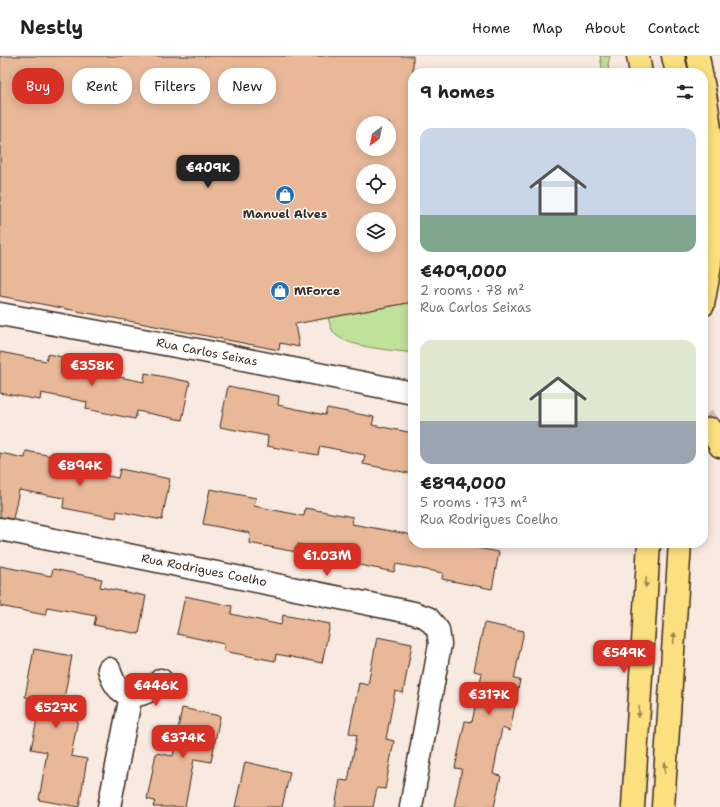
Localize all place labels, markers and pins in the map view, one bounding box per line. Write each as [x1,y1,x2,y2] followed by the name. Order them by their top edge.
[180,155,236,189] pin: €409K
[274,184,296,206] shop icon: Manuel Alves
[243,206,327,222] place label: Manuel Alves
[269,280,291,302] shop icon: MForce
[294,283,340,299] place label: MForce
[64,353,120,387] pin: €358K
[52,453,108,487] pin: €894K
[294,543,360,577] pin: €1.03M
[596,640,652,674] pin: €549K
[128,673,184,707] pin: €446K
[461,682,517,716] pin: €317K
[28,695,84,729] pin: €527K
[155,725,211,759] pin: €374K

